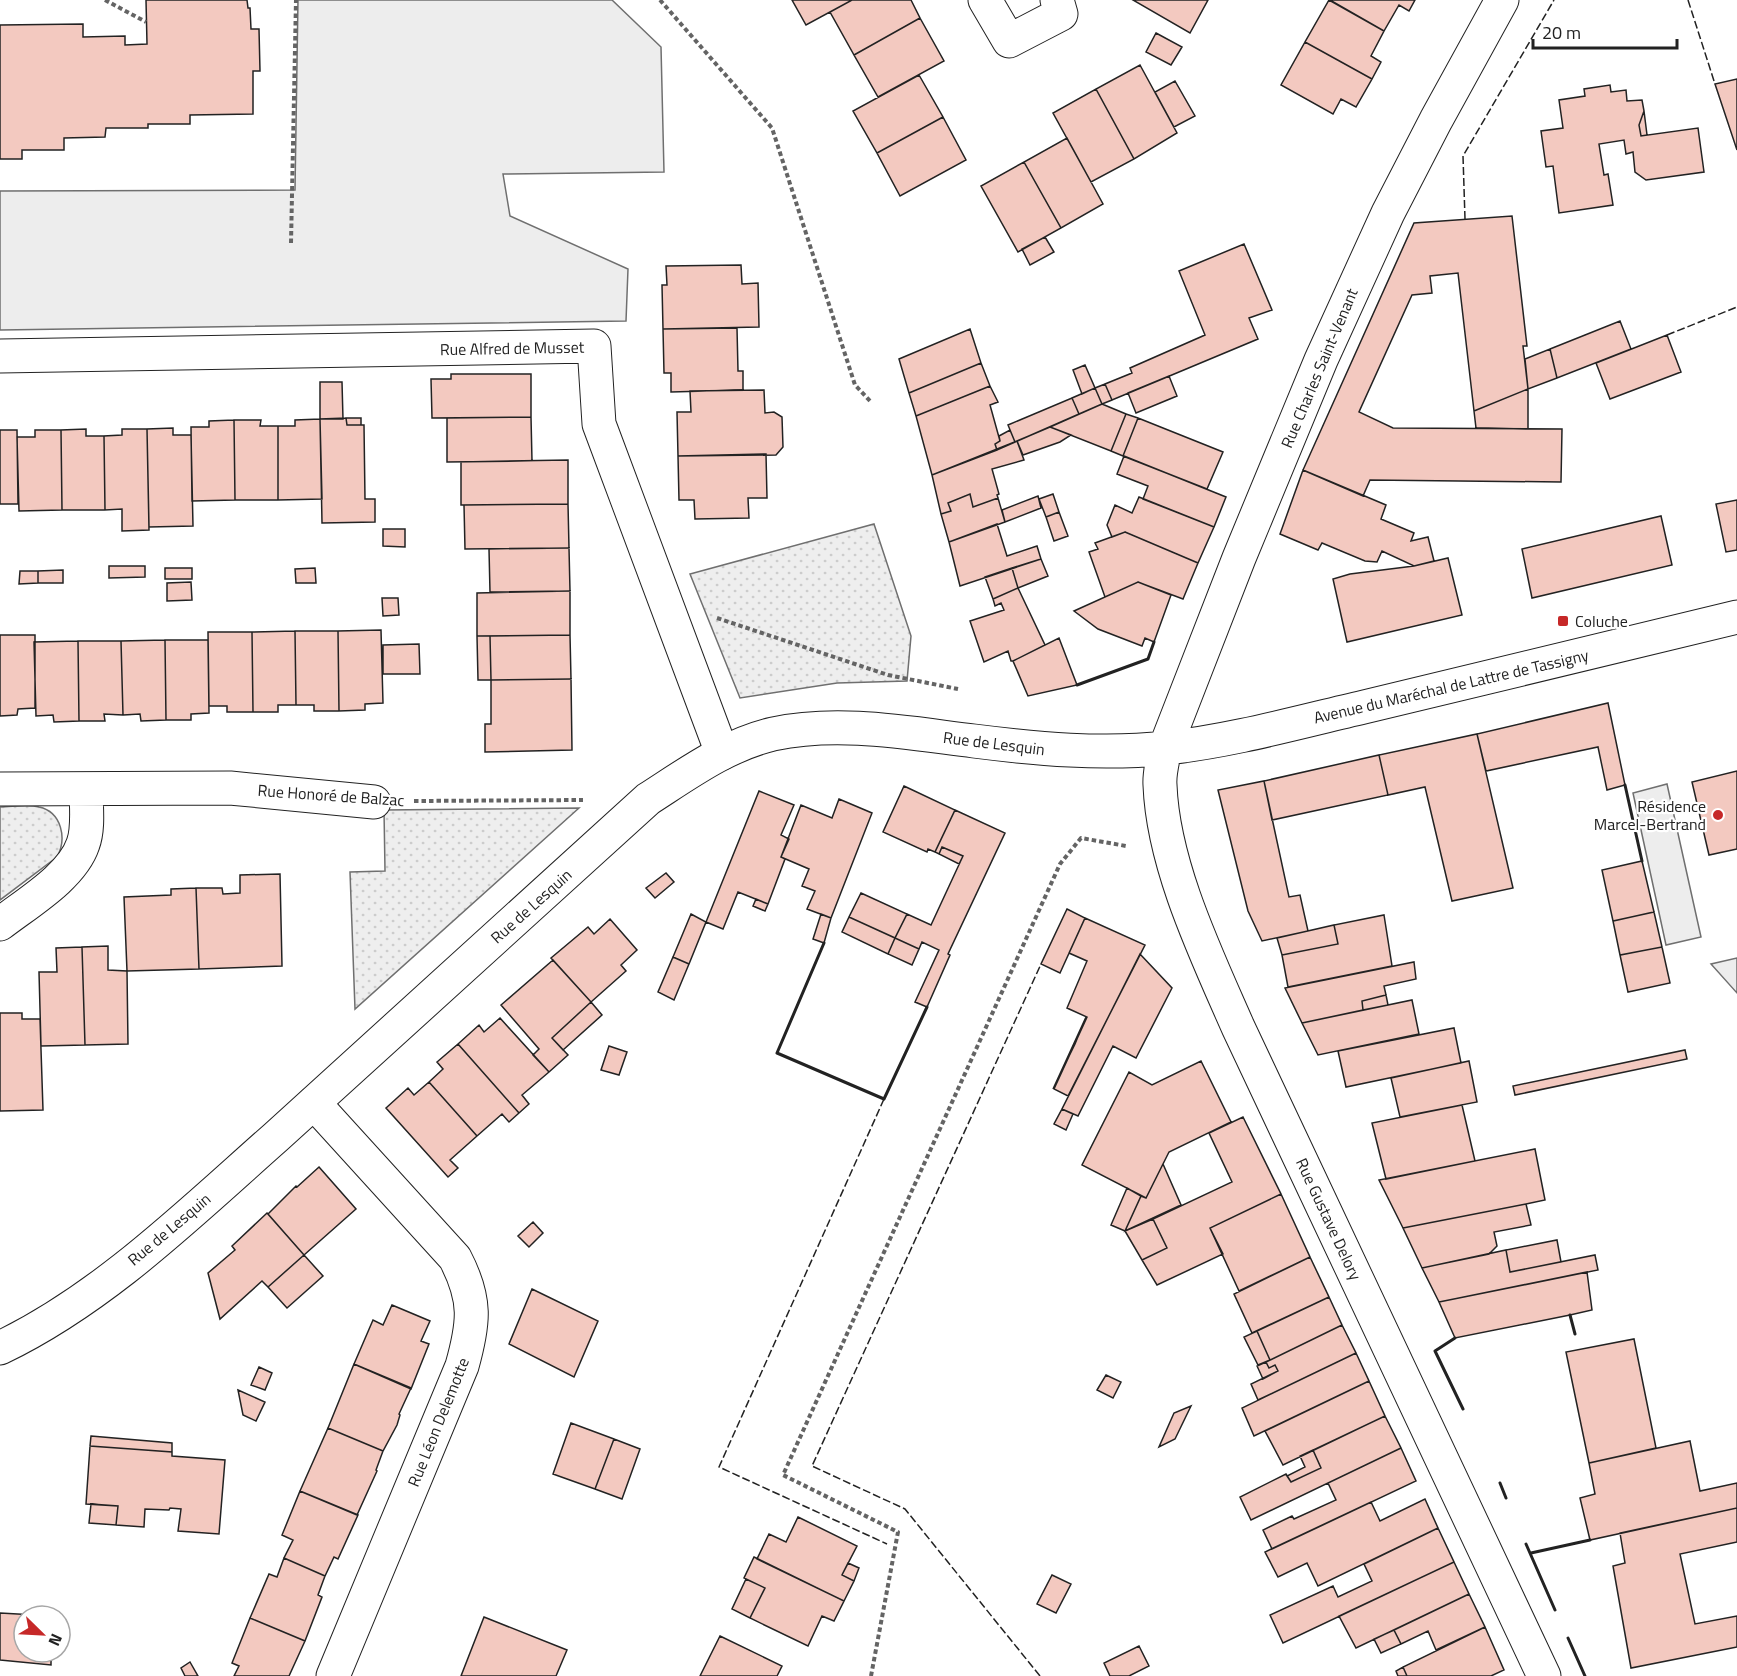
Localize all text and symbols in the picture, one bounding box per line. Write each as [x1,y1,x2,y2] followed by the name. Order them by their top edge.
[1533,12,1677,50] scale bar
[1542,19,1581,46] text: 20 m
[1274,284,1364,452] street label: Rue Charles Saint-Venant
[440,335,585,361] street label: Rue Alfred de Musset
[1575,609,1628,633] place label: Coluche
[1556,614,1570,628] marker: Coluche
[1311,643,1591,729] street label: Avenue du Maréchal de Lattre de Tassigny
[942,725,1046,761] street label: Rue de Lesquin
[257,778,405,812] street label: Rue Honoré de Balzac
[1594,794,1706,836] place label: Résidence Marcel-Bertrand
[1711,808,1725,822] marker: Résidence Marcel-Bertrand
[485,863,577,949] street label: Rue de Lesquin
[1290,1154,1368,1284] street label: Rue Gustave Delory
[122,1187,216,1271] street label: Rue de Lesquin
[401,1354,475,1490] street label: Rue Léon Delemotte
[12,1604,72,1664] north arrow
[42,1630,69,1650] text: N

